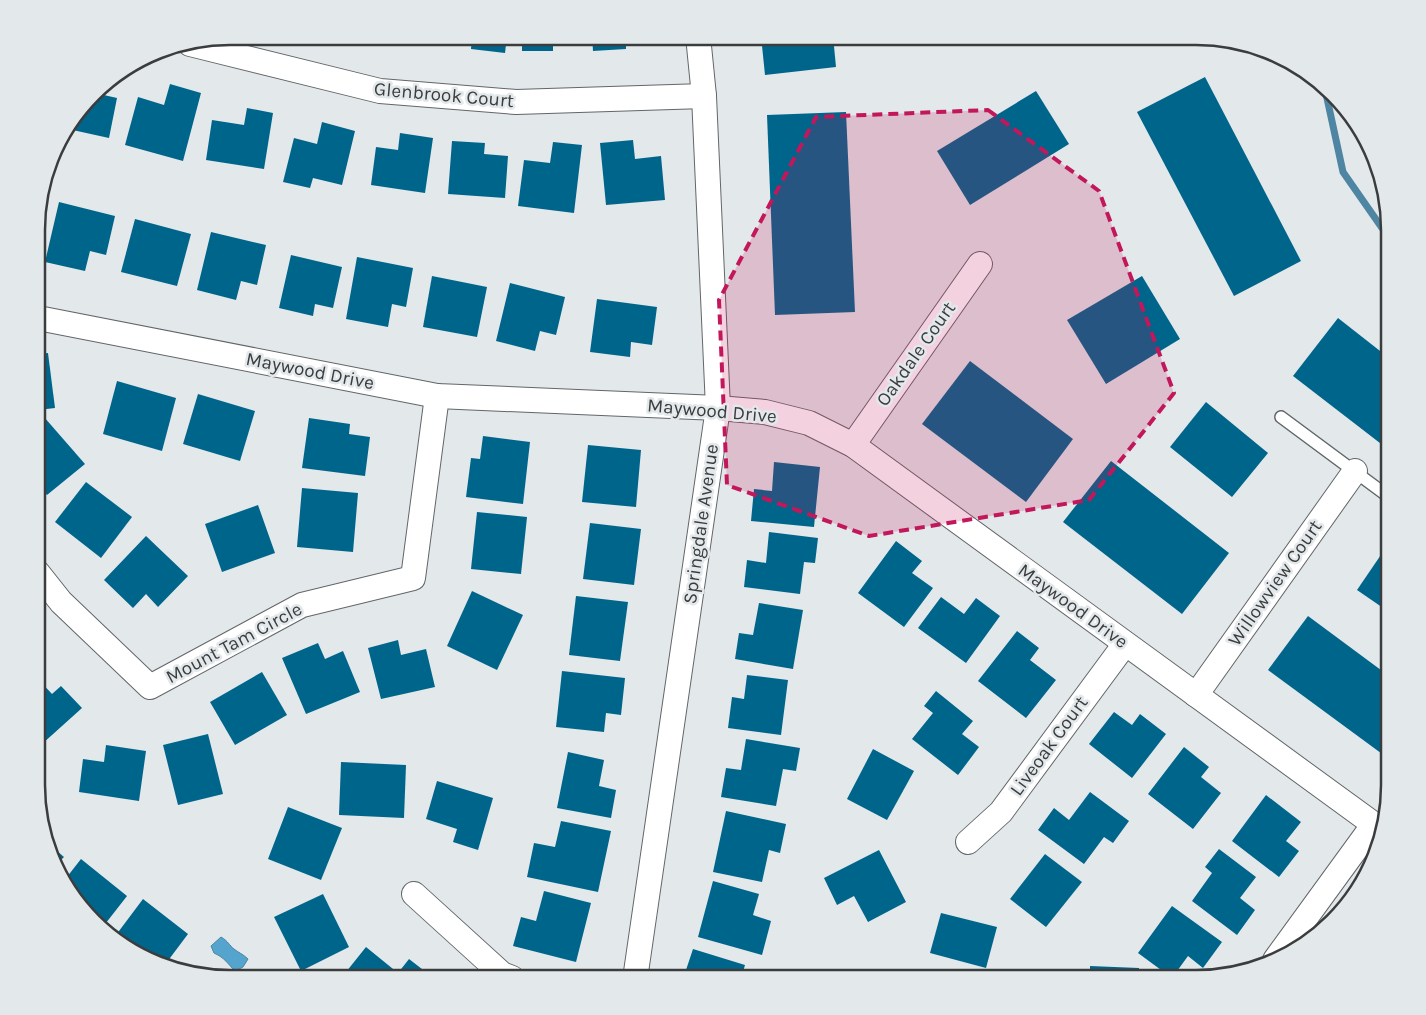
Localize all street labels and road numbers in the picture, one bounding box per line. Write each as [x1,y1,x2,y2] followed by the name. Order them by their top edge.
[373,78,515,112] street label: Glenbrook Court
[872,298,960,410] street label: Oakdale Court
[244,348,376,394] street label: Maywood Drive
[646,394,778,428] street label: Maywood Drive
[679,443,723,605] street label: Springdale Avenue
[1223,516,1327,650] street label: Willowview Court
[1014,559,1132,653] street label: Maywood Drive
[162,598,306,688] street label: Mount Tam Circle
[1006,692,1092,800] street label: Liveoak Court

